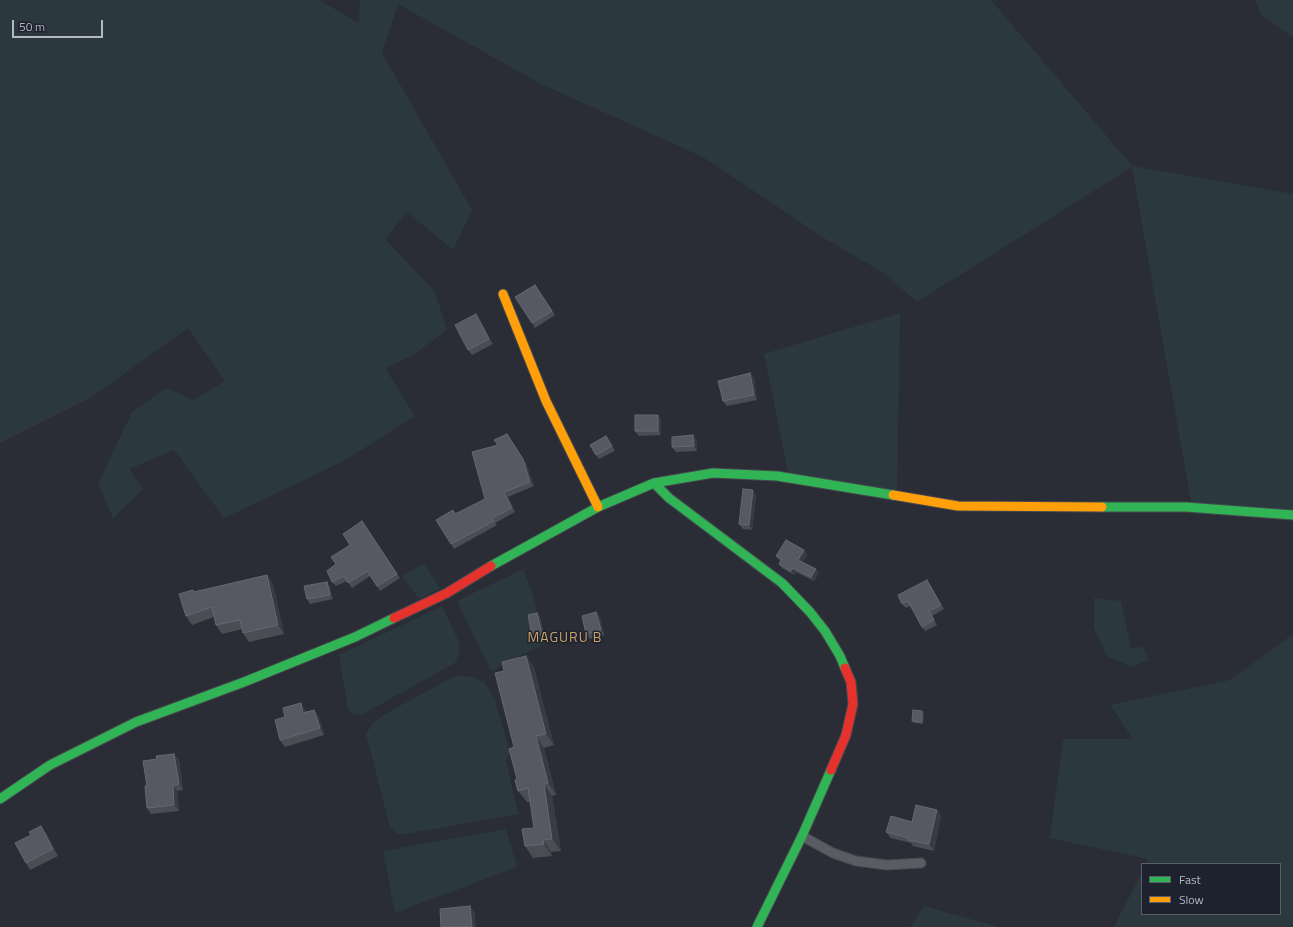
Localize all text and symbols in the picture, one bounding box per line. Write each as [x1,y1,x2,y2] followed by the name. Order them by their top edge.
[14,12,105,38] scale bar
[19,17,45,36] text: 50 m
[528,631,602,647] district label: MAGURU B
[1141,863,1281,915] legend
[1179,870,1201,889] text: Fast
[1179,890,1204,909] text: Slow

